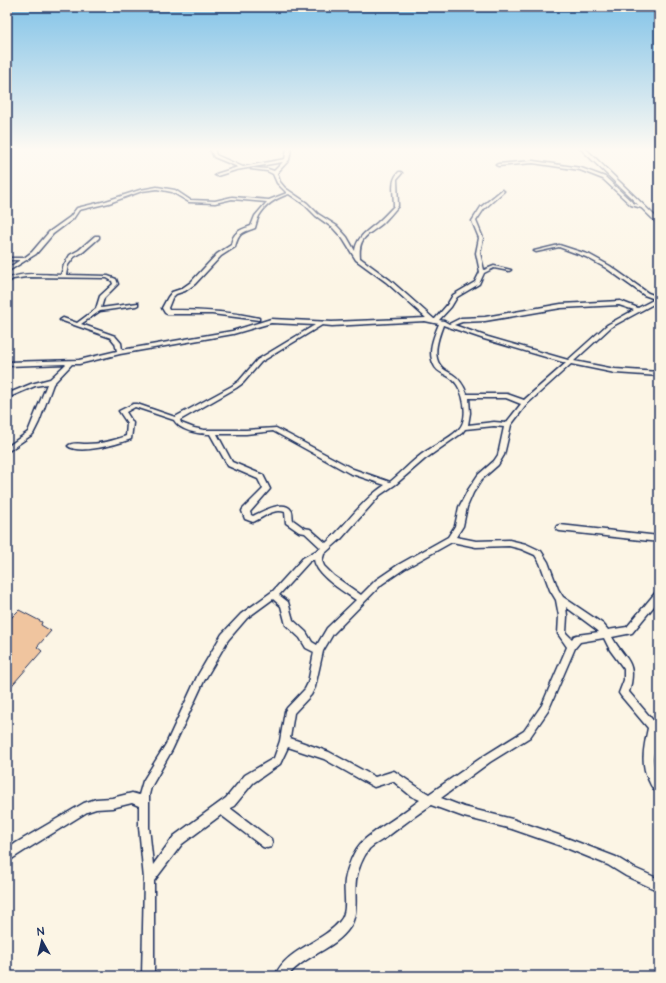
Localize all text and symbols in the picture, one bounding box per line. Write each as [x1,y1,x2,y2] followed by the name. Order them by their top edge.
[22,921,62,961] north arrow
[36,924,45,940] text: N

